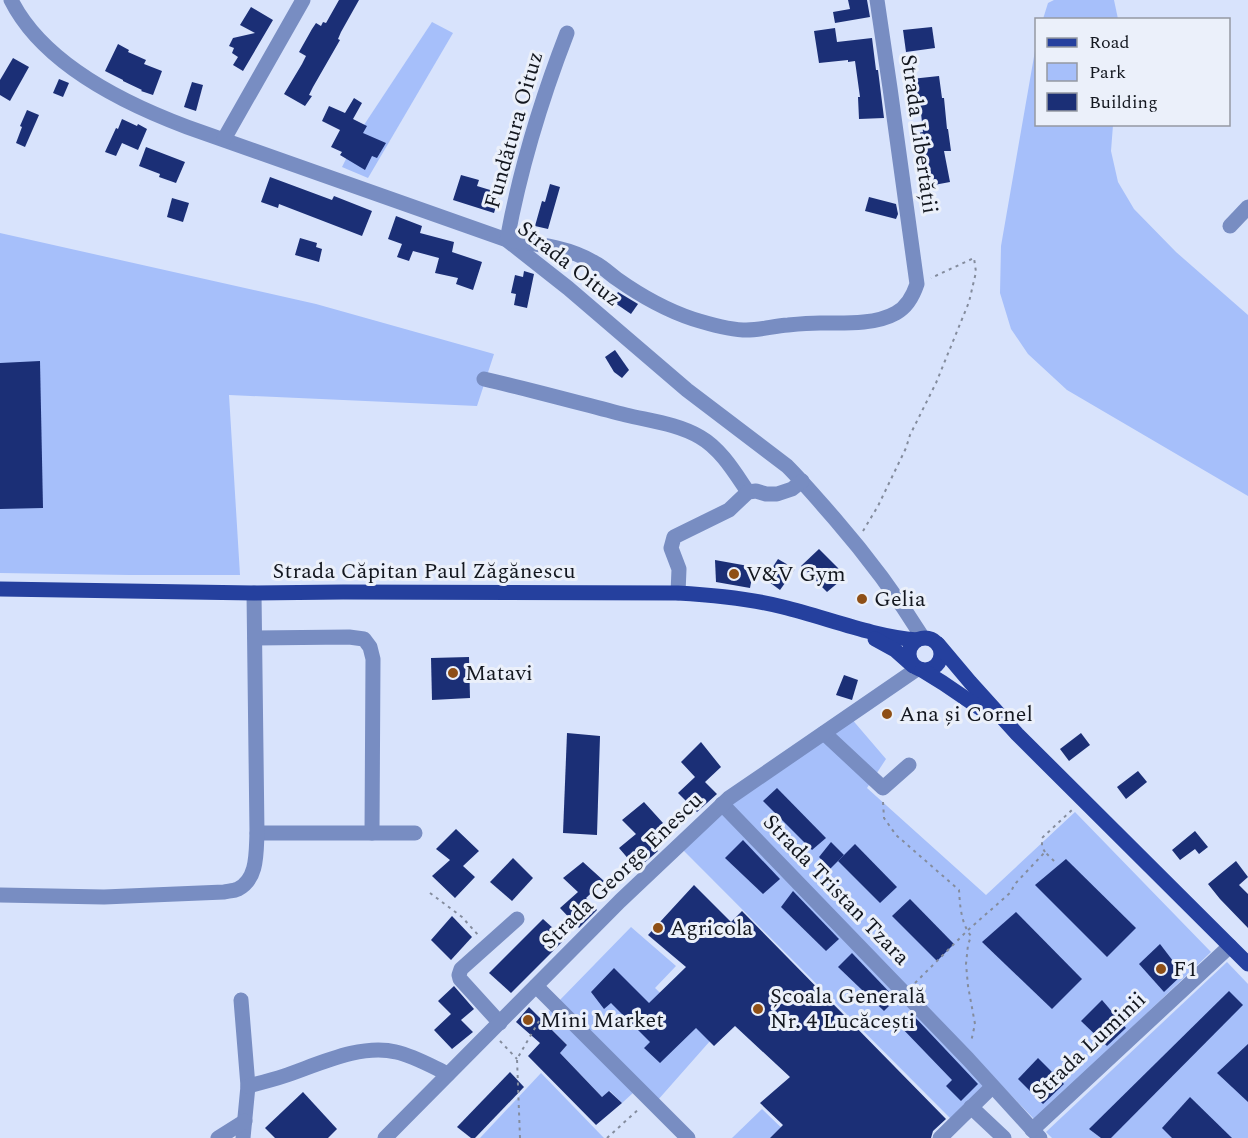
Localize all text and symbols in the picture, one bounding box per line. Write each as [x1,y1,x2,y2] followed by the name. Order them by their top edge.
[1035,18,1230,126] legend
[1089,29,1130,56] text: Road
[476,47,552,213] street label: Fundătura Oituz
[891,52,947,216] street label: Strada Libertății
[1089,59,1126,86] text: Park
[1089,89,1158,116] text: Building
[510,213,628,315] street label: Strada Oituz
[272,555,576,588] street label: Strada Căpitan Paul Zăgănescu
[746,558,846,591] place label: V&V Gym
[727,567,741,581] marker: V&V Gym
[874,583,926,616] place label: Gelia
[855,592,869,606] marker: Gelia
[465,657,533,690] place label: Matavi
[446,666,460,680] marker: Matavi
[899,698,1033,731] place label: Ana și Cornel
[880,707,894,721] marker: Ana și Cornel
[533,785,711,957] street label: Strada George Enescu
[755,807,917,973] street label: Strada Tristan Tzara
[670,912,753,945] place label: Agricola
[651,921,665,935] marker: Agricola
[1173,953,1198,986] place label: F1
[1154,962,1168,976] marker: F1
[770,980,926,1038] place label: Școala Generală Nr. 4 Lucăcești
[1024,984,1154,1108] street label: Strada Luminii
[751,1002,765,1016] marker: Școala Generală Nr. 4 Lucăcești
[540,1004,664,1037] place label: Mini Market
[521,1013,535,1027] marker: Mini Market

